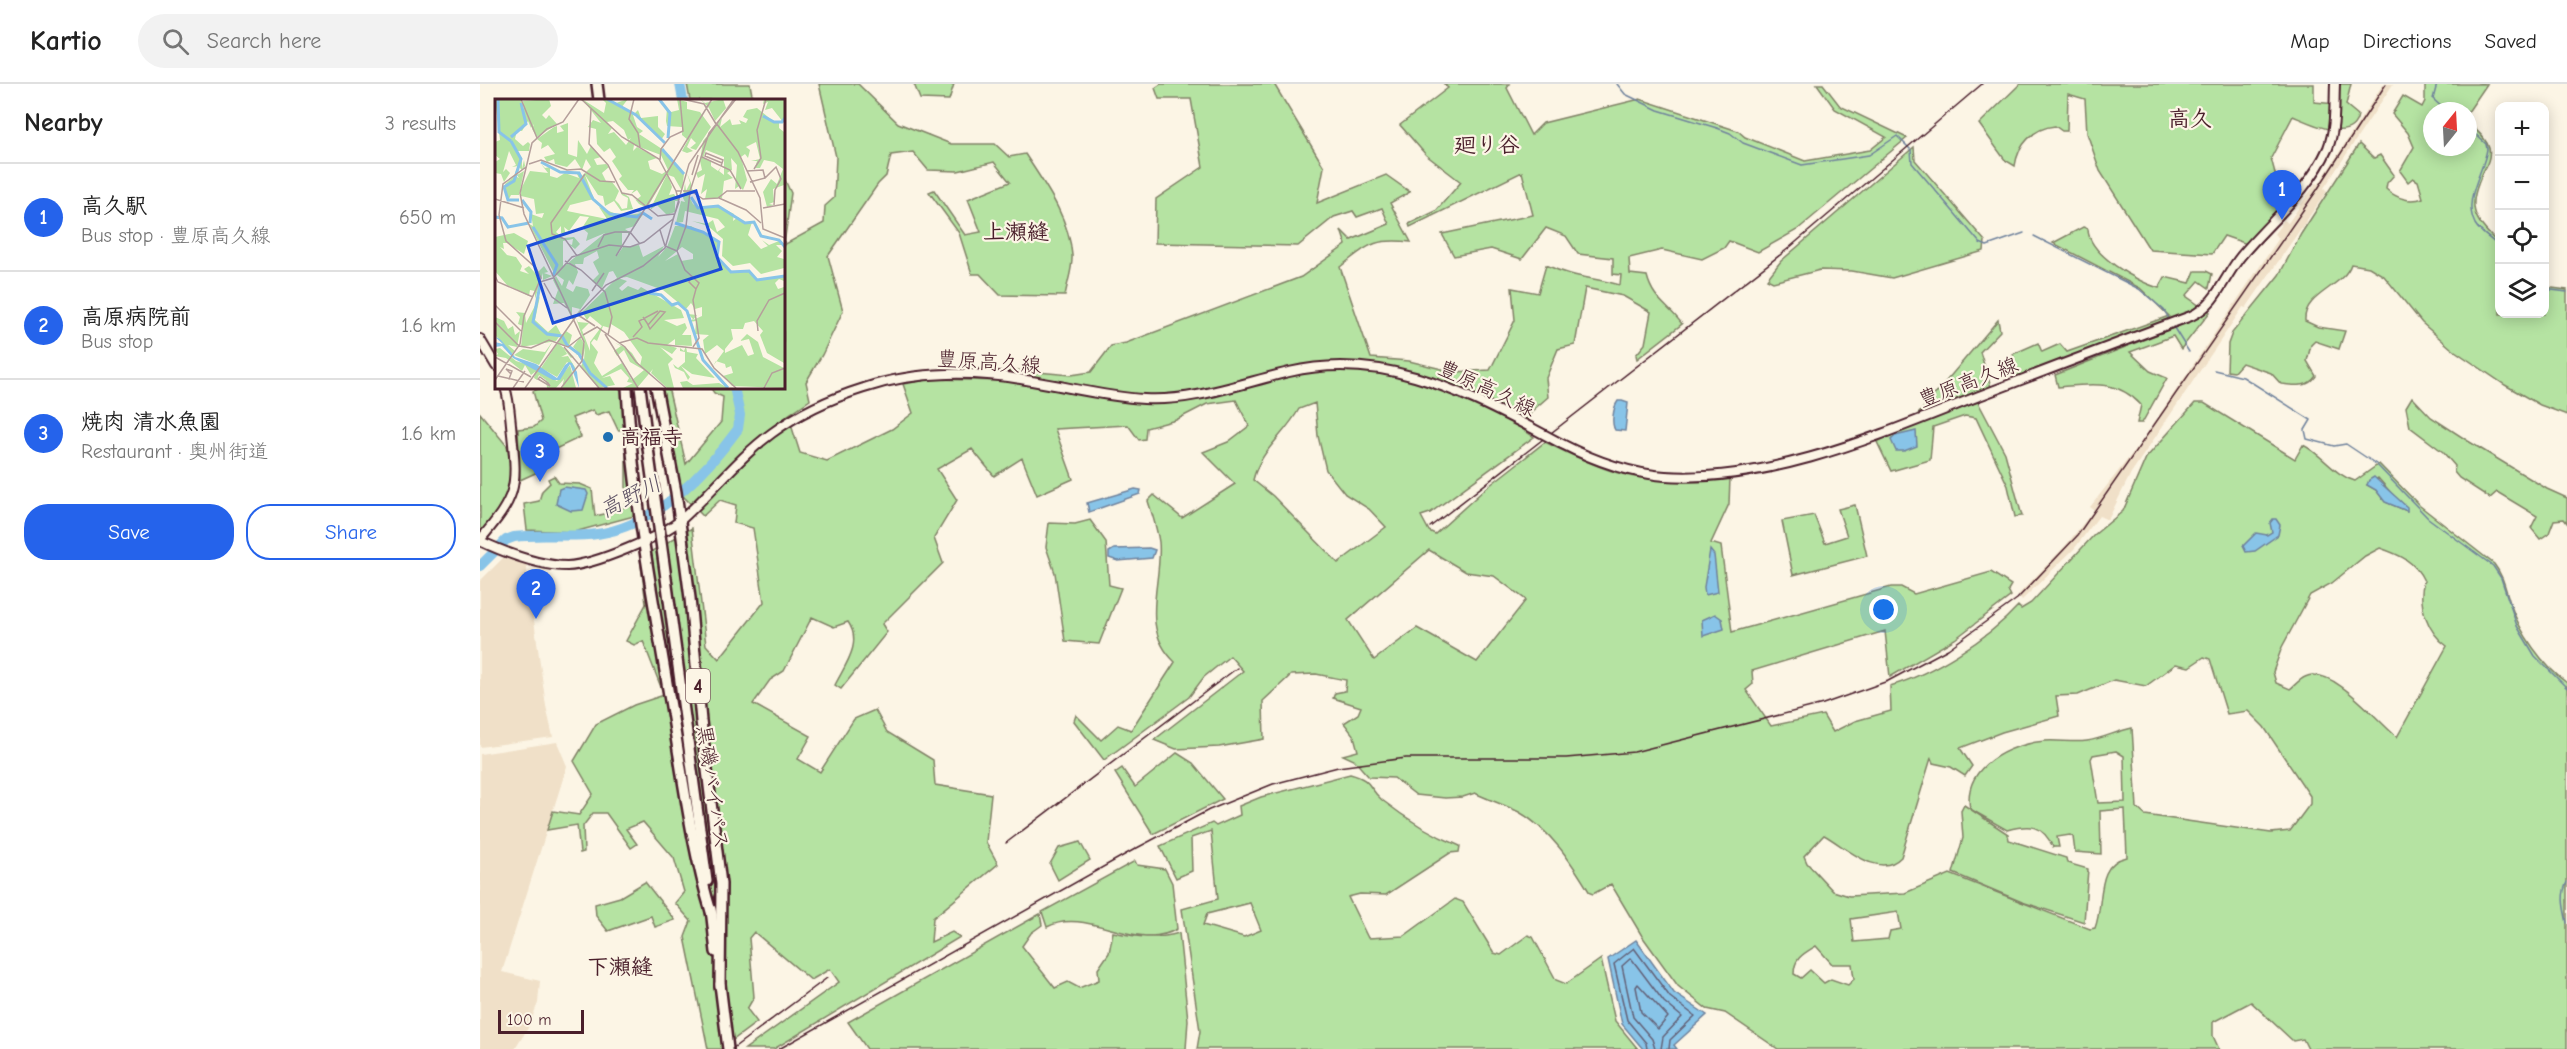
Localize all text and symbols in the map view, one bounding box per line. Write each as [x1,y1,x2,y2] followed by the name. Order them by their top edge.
[138,14,558,68] search box
[30,25,102,57] text: Kartio
[159,25,192,58] icon: search
[207,28,321,54] text: Search here
[2290,29,2330,53] text: Map
[2363,29,2452,53] text: Directions
[2485,29,2537,53] text: Saved
[495,99,784,388] inset map
[2423,102,2477,156] north arrow
[2495,102,2549,318] map controls
[2495,102,2549,156] button: +
[2168,106,2212,132] district label: 高久
[24,108,103,138] text: Nearby
[385,112,456,135] text: 3 results
[1454,132,1520,158] district label: 廻り谷
[2495,156,2549,210] button: −
[2262,170,2302,220] pin: 1
[81,193,147,219] text: 高久駅
[40,206,47,229] text: 1
[399,206,456,229] text: 650 m
[2495,210,2549,264] button: locate
[983,219,1049,245] district label: 上瀬縫
[81,224,270,247] text: Bus stop · 豊原高久線
[2495,264,2549,318] button: layers
[81,304,191,330] text: 高原病院前
[39,314,48,337] text: 2
[401,314,456,337] text: 1.6 km
[81,330,153,353] text: Bus stop
[936,346,1042,378] street label: 豊原高久線
[1915,352,2021,412] street label: 豊原高久線
[1434,355,1540,421] street label: 豊原高久線
[81,409,221,435] text: 焼肉 清水魚園
[39,422,48,445] text: 3
[401,422,456,445] text: 1.6 km
[620,425,683,449] place label: 高福寺
[601,430,615,444] marker: 高福寺
[520,432,560,482] pin: 3
[81,440,268,463] text: Restaurant · 奥州街道
[595,470,666,523] water label: 高野川
[24,504,234,560] button: Save
[246,504,456,560] button: Share
[516,570,556,619] pin: 2
[1869,595,1898,624] your location
[686,669,710,703] road number: 4
[692,723,734,851] street label: 黒磯バイパス
[587,954,653,980] district label: 下瀬縫
[498,1007,584,1034] scale bar
[507,1011,551,1029] text: 100 m

